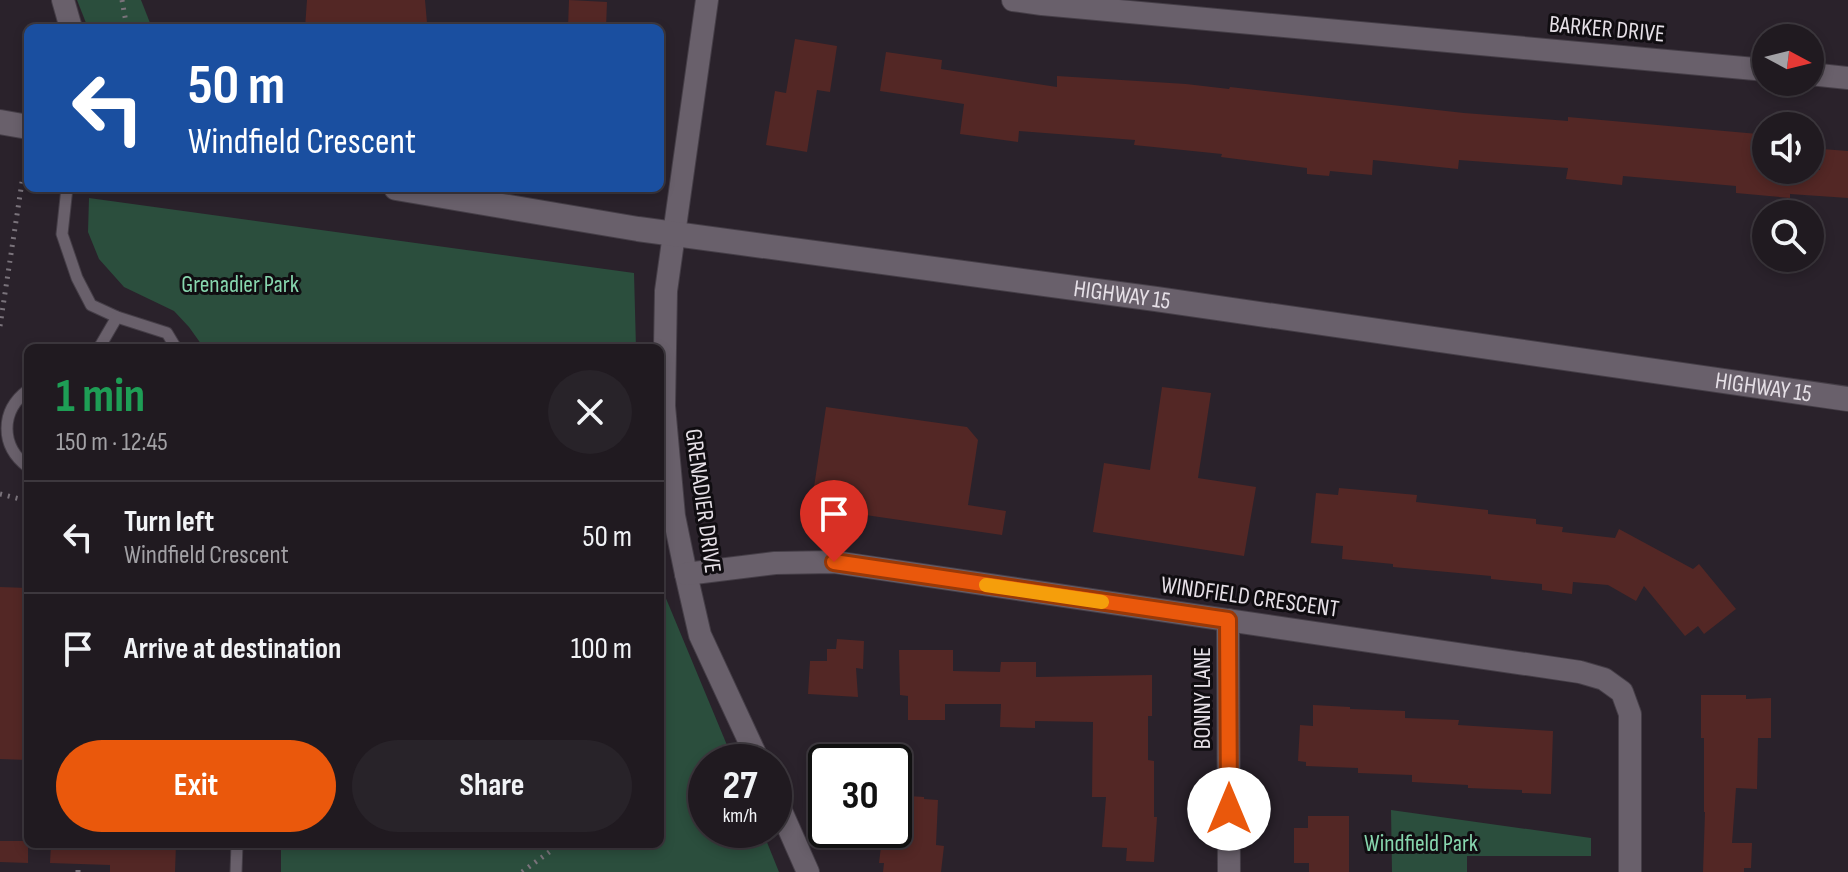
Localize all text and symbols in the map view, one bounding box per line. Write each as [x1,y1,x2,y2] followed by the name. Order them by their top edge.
[1548,10,1666,48] street label: BARKER DRIVE
[1752,24,1824,96] north arrow
[1752,24,1824,272] map controls
[188,53,285,120] text: 50 m
[56,56,160,160] icon: left
[1752,112,1824,184] button: sound
[188,121,416,164] text: Windfield Crescent
[1752,200,1824,272] button: search
[181,270,299,299] park label: Grenadier Park
[1072,274,1173,315] street label: HIGHWAY 15
[1713,365,1814,408] street label: HIGHWAY 15
[56,368,145,425] text: 1 min
[548,370,632,454] button: close
[56,427,168,458] text: 150 m · 12:45
[679,427,727,575] street label: GRENADIER DRIVE
[800,480,868,562] pin
[812,492,856,536] icon: arrive
[124,504,214,540] text: Turn left
[56,515,100,559] icon: left
[583,519,632,555] text: 50 m
[124,540,289,571] text: Windfield Crescent
[1159,570,1341,624] street label: WINDFIELD CRESCENT
[56,627,100,671] icon: arrive
[124,631,341,667] text: Arrive at destination
[571,631,632,667] text: 100 m
[1188,647,1217,749] street label: BONNY LANE
[56,740,336,832] button: Exit
[352,740,632,832] button: Share
[808,744,912,848] speed limit sign: 30
[723,762,757,810] text: 27
[1187,767,1271,851] position arrow
[723,804,757,828] text: km/h
[1364,829,1478,858] park label: Windfield Park

